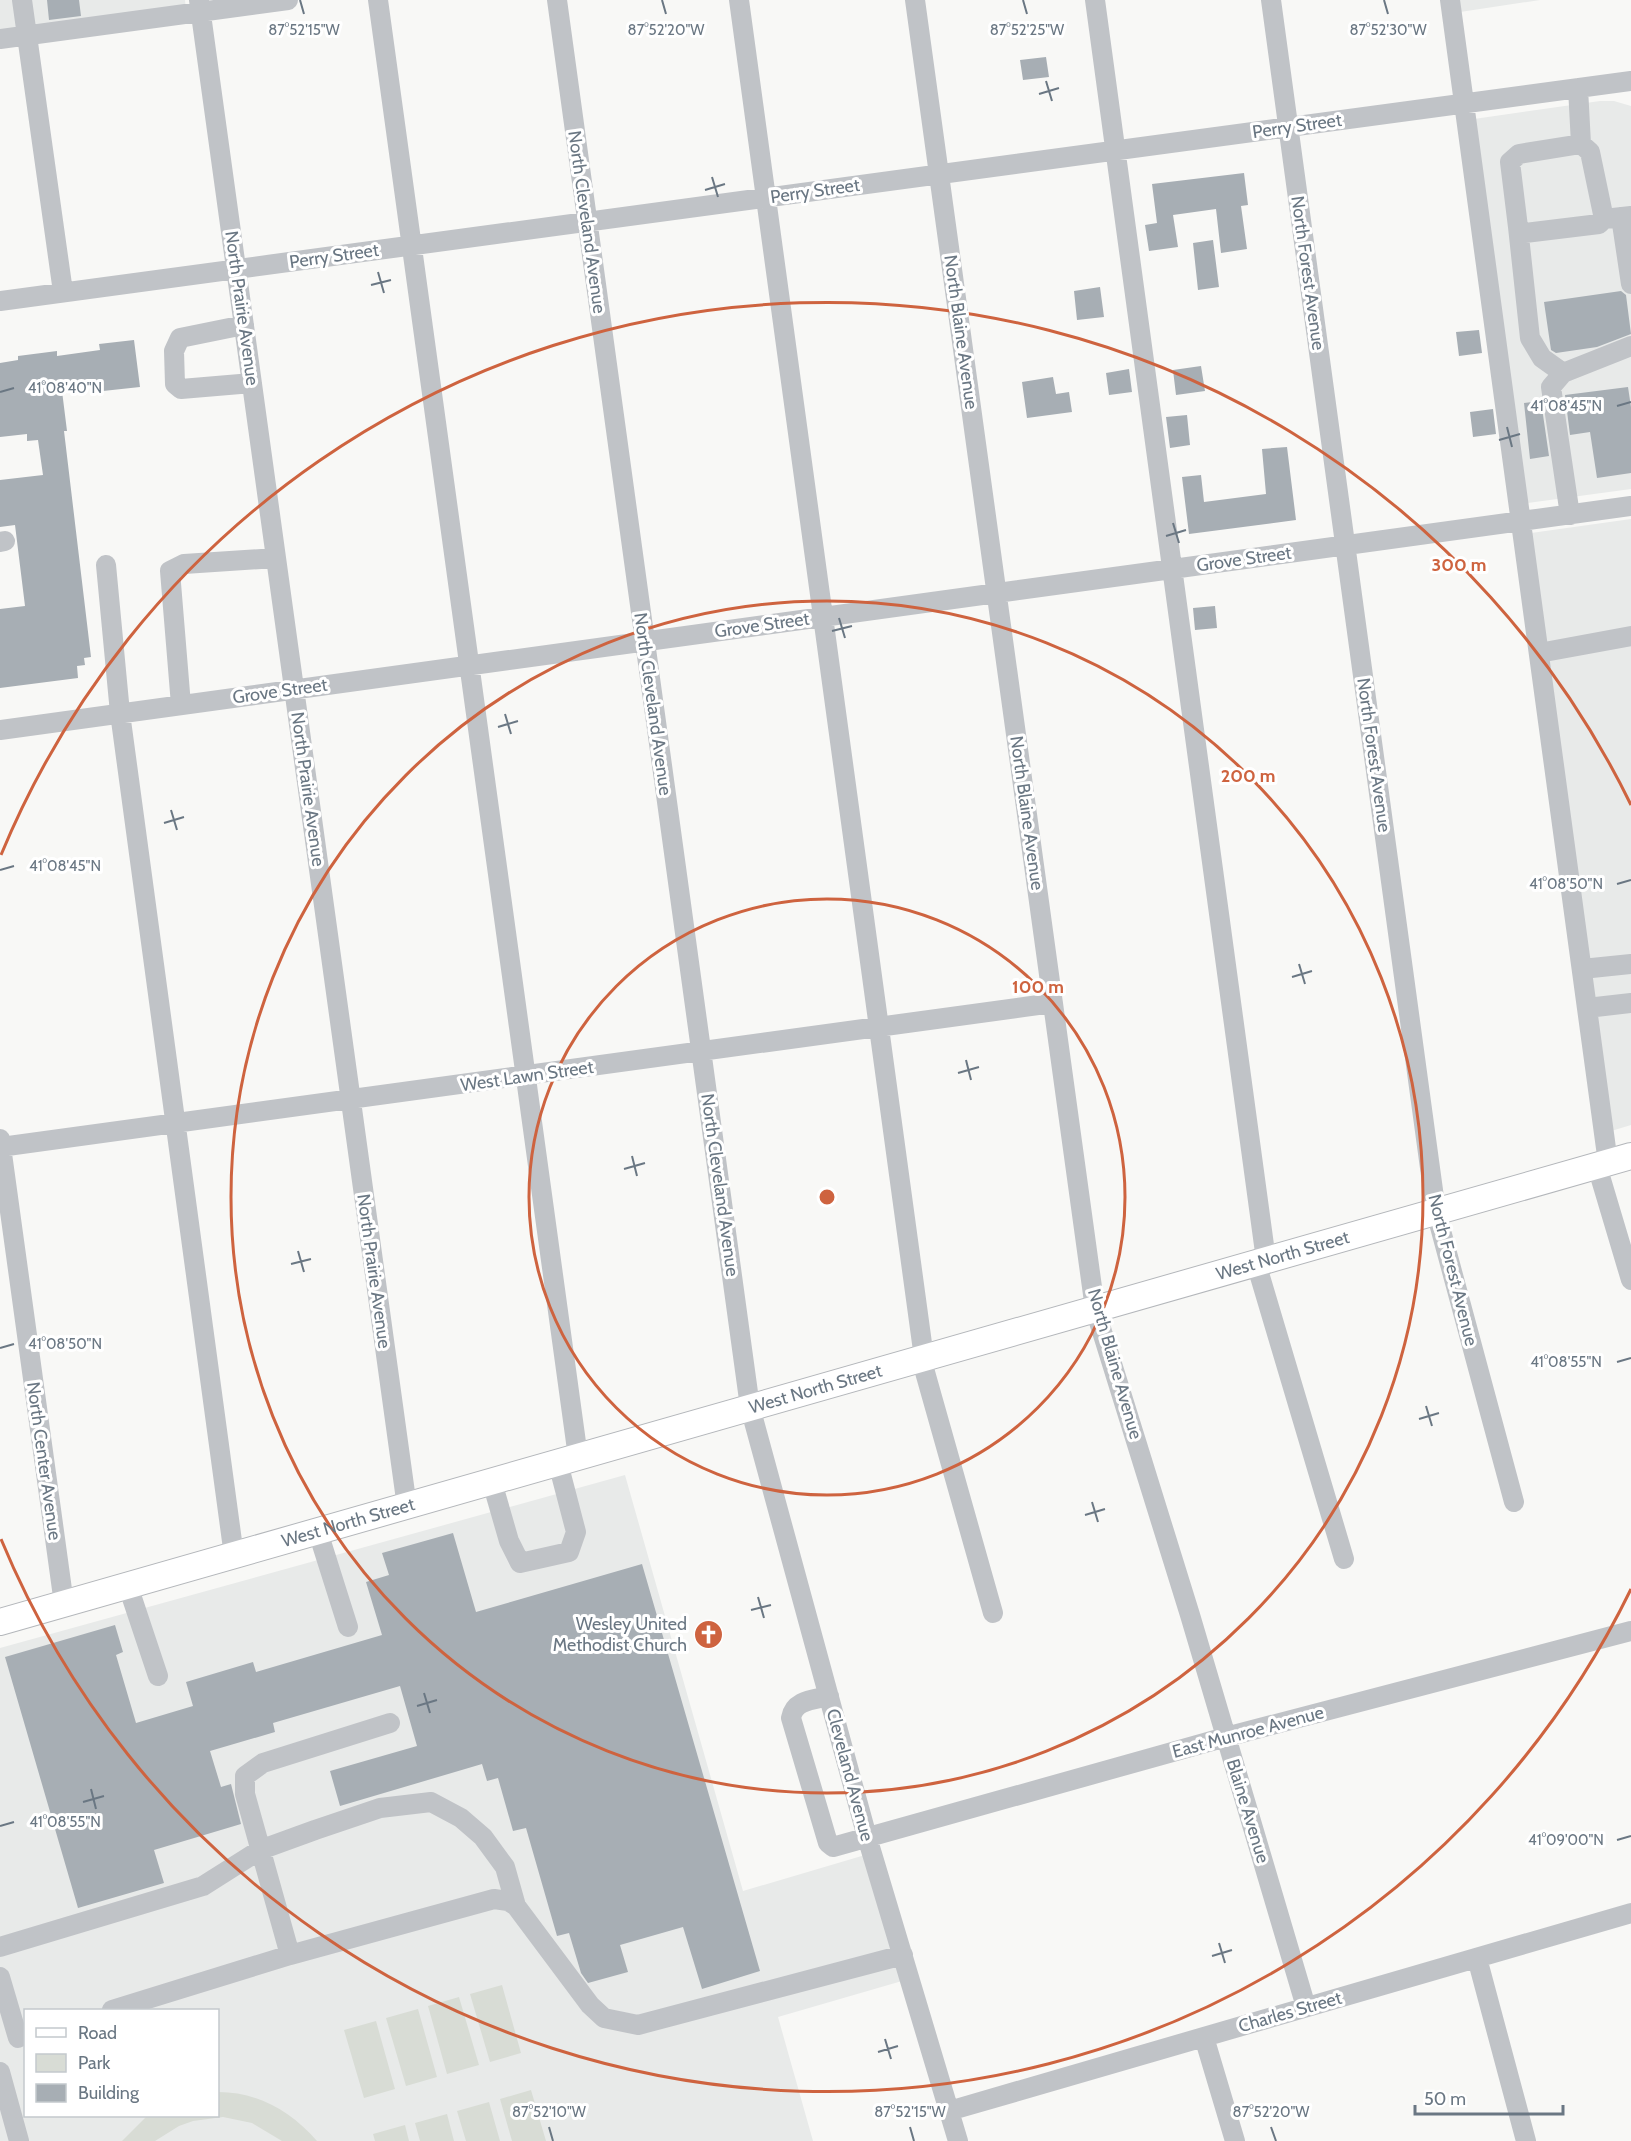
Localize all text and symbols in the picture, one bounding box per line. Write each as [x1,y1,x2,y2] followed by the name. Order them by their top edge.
[268,21,341,39] text: 87°52'15"W
[628,21,705,39] text: 87°52'20"W
[990,21,1065,39] text: 87°52'25"W
[1349,21,1427,39] text: 87°52'30"W
[1251,109,1343,143] street label: Perry Street
[563,129,611,315] street label: North Cleveland Avenue
[769,174,861,208] street label: Perry Street
[1286,194,1330,352] street label: North Forest Avenue
[220,229,264,387] street label: North Prairie Avenue
[288,239,380,273] street label: Perry Street
[939,253,983,411] street label: North Blaine Avenue
[28,379,102,397] text: 41°08'40"N
[1530,397,1602,415] text: 41°08'45"N
[1195,541,1293,577] street label: Grove Street
[1432,554,1486,576] text: 300 m
[713,607,811,643] street label: Grove Street
[629,611,677,797] street label: North Cleveland Avenue
[231,673,329,709] street label: Grove Street
[1352,676,1396,834] street label: North Forest Avenue
[286,710,330,868] street label: North Prairie Avenue
[1005,734,1049,892] street label: North Blaine Avenue
[1221,765,1275,787] text: 200 m
[29,857,101,875] text: 41°08'45"N
[1529,875,1603,893] text: 41°08'50"N
[1012,976,1064,998] text: 100 m
[459,1056,595,1096] street label: West Lawn Street
[696,1092,744,1278] street label: North Cleveland Avenue
[817,1187,837,1207] centre of rings
[352,1192,396,1350] street label: North Prairie Avenue
[1423,1192,1483,1348] street label: North Forest Avenue
[1214,1226,1352,1285] street label: West North Street
[1083,1286,1147,1442] street label: North Blaine Avenue
[28,1335,102,1353] text: 41°08'50"N
[1530,1353,1602,1371] text: 41°08'55"N
[746,1360,884,1418] street label: West North Street
[22,1380,66,1542] street label: North Center Avenue
[279,1493,417,1552] street label: West North Street
[553,1613,687,1656] place label: Wesley United Methodist Church
[692,1618,724,1650] church icon: Wesley United Methodist Church
[1170,1701,1326,1763] street label: East Munroe Avenue
[822,1706,878,1844] street label: Cleveland Avenue
[1222,1756,1274,1866] street label: Blaine Avenue
[29,1813,101,1831] text: 41°08'55"N
[1528,1831,1604,1849] text: 41°09'00"N
[1236,1987,1344,2037] street label: Charles Street
[24,2009,219,2117] legend
[78,2022,117,2044] text: Road
[78,2052,111,2074] text: Park
[1415,2078,1564,2116] scale bar
[78,2082,140,2104] text: Building
[1424,2088,1466,2110] text: 50 m
[512,2103,587,2121] text: 87°52'10"W
[874,2103,947,2121] text: 87°52'15"W
[1233,2103,1310,2121] text: 87°52'20"W

